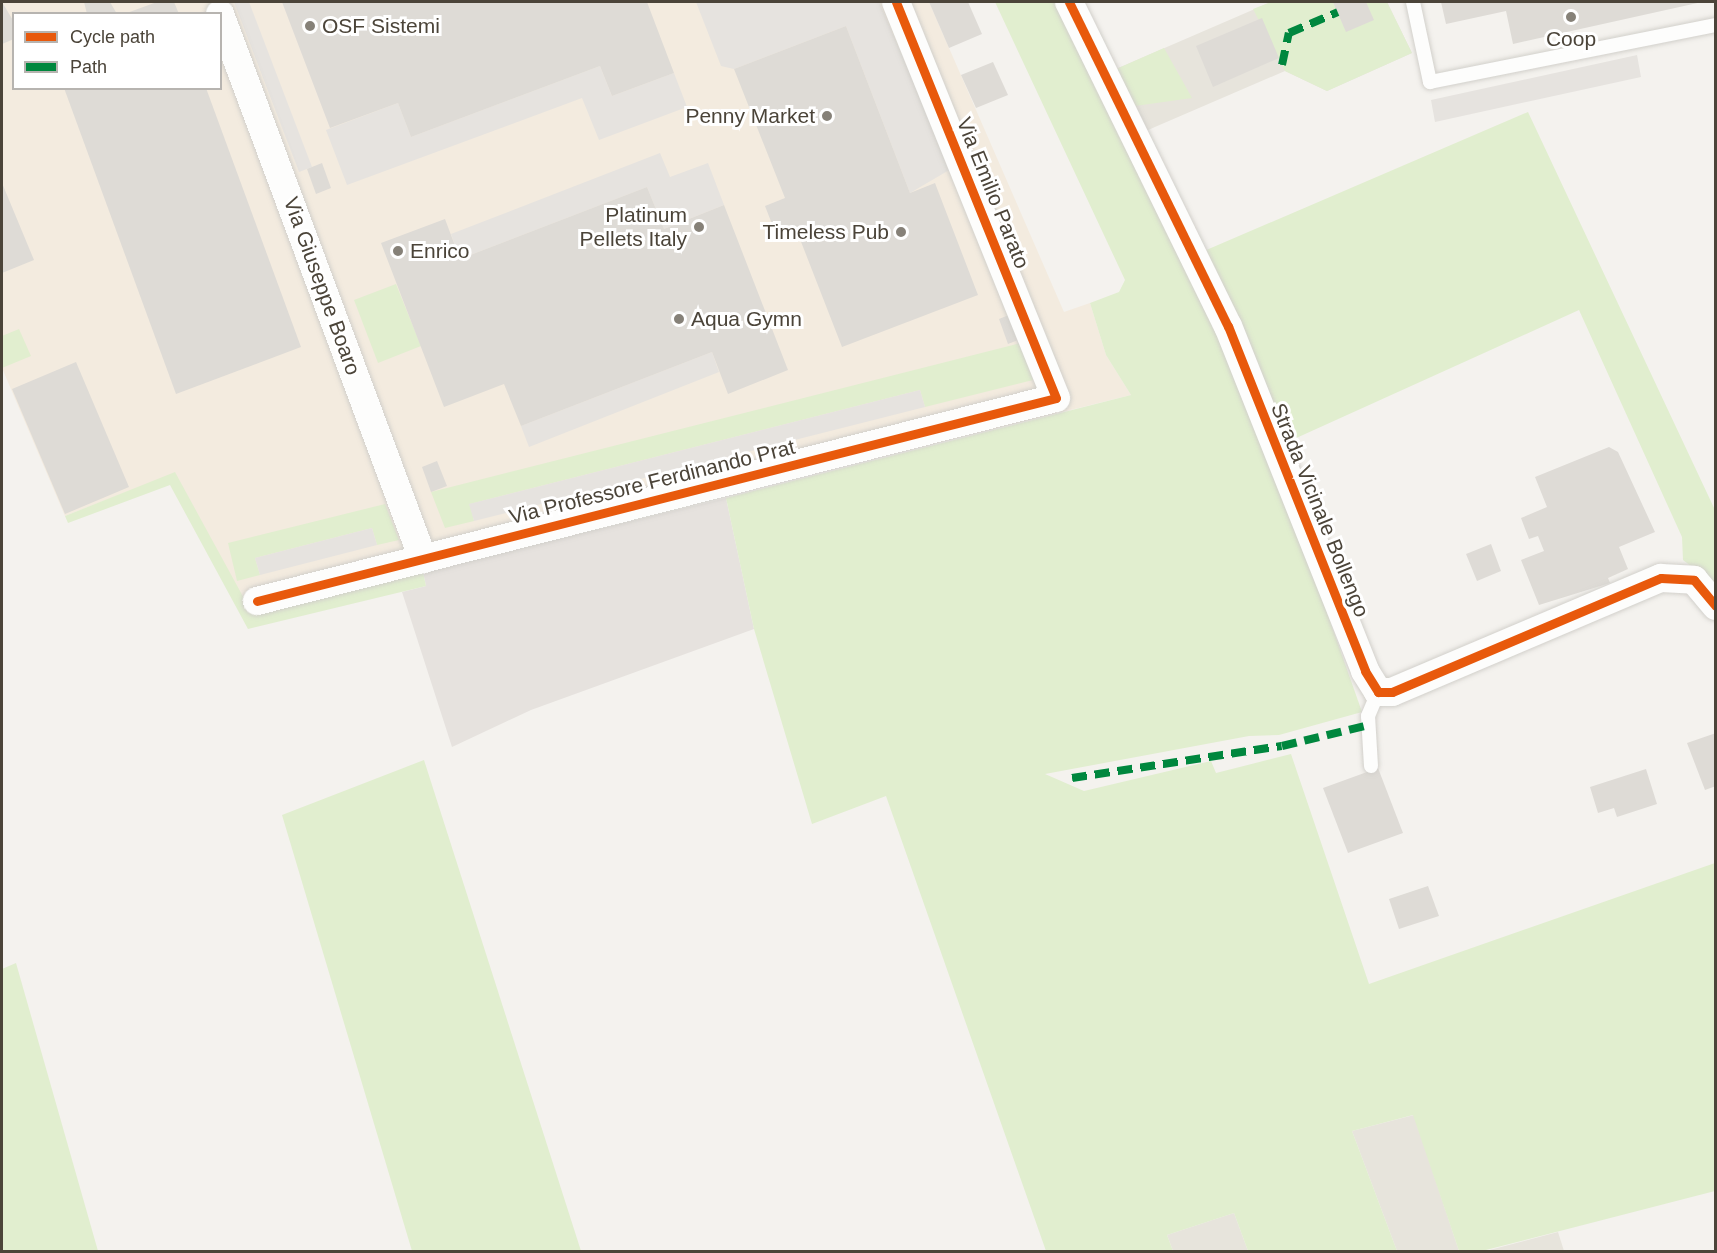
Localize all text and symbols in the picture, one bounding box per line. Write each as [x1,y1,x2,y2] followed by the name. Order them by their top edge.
[1564,10,1578,24] marker: Coop
[12,12,222,90] legend
[322,13,440,39] place label: OSF Sistemi
[303,19,317,33] marker: OSF Sistemi
[1546,26,1596,52] place label: Coop
[70,27,155,47] text: Cycle path
[70,57,107,77] text: Path
[685,103,815,129] place label: Penny Market
[820,109,834,123] marker: Penny Market
[951,114,1035,272] street label: Via Emilio Parato
[278,194,366,378] street label: Via Giuseppe Boaro
[580,202,687,252] place label: Platinum Pellets Italy
[763,219,889,245] place label: Timeless Pub
[692,220,706,234] marker: Platinum Pellets Italy
[894,225,908,239] marker: Timeless Pub
[410,238,470,264] place label: Enrico
[391,244,405,258] marker: Enrico
[691,306,802,332] place label: Aqua Gymn
[672,312,686,326] marker: Aqua Gymn
[1266,399,1374,621] street label: Strada Vicinale Bollengo
[506,434,798,530] street label: Via Professore Ferdinando Prat

